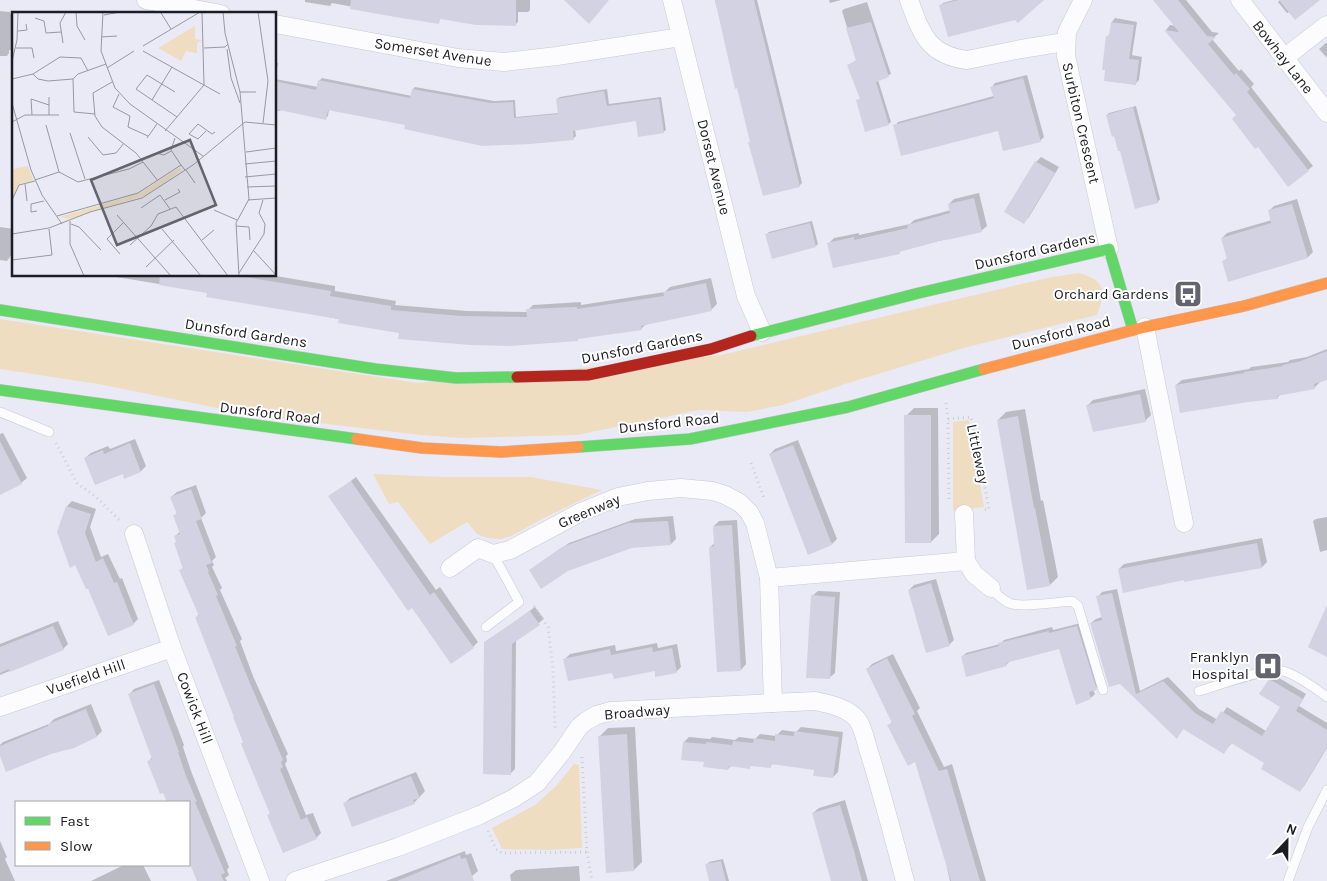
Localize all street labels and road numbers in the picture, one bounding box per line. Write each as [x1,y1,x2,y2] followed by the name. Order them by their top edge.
[1249,17,1317,97] street label: Bowhay Lane
[373,34,493,70] street label: Somerset Avenue
[1058,61,1104,186] street label: Surbiton Crescent
[693,117,735,217] street label: Dorset Avenue
[973,228,1097,274] street label: Dunsford Gardens
[1010,312,1112,354] street label: Dunsford Road
[184,314,308,352] street label: Dunsford Gardens
[580,326,704,368] street label: Dunsford Gardens
[219,398,321,428] street label: Dunsford Road
[618,409,720,437] street label: Dunsford Road
[963,422,993,486] street label: Littleway
[555,490,623,532] street label: Greenway
[44,655,128,699] street label: Vuefield Hill
[173,670,217,746] street label: Cowick Hill
[603,700,671,724] street label: Broadway

